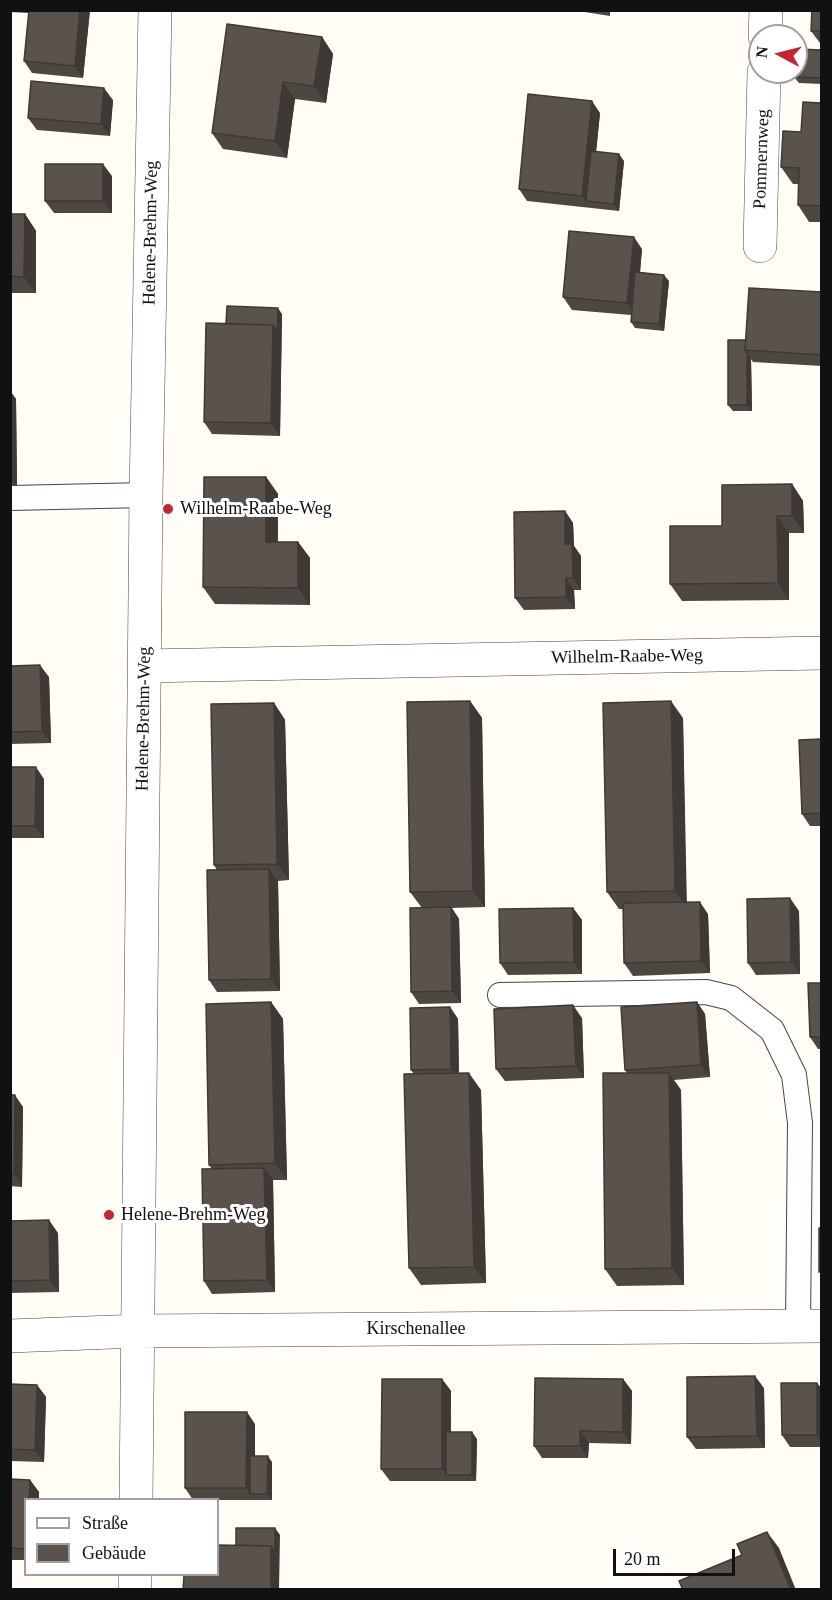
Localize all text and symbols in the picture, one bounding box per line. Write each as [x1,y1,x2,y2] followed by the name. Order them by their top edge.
[748,24,808,84] north arrow
[752,45,771,59] text: N
[749,109,775,209] street label: Pommernweg
[139,161,163,305] street label: Helene-Brehm-Weg
[180,498,332,520] place label: Wilhelm-Raabe-Weg
[161,502,175,516] marker: Wilhelm-Raabe-Weg
[551,645,703,669] street label: Wilhelm-Raabe-Weg
[132,647,156,791] street label: Helene-Brehm-Weg
[121,1204,265,1226] place label: Helene-Brehm-Weg
[102,1208,116,1222] marker: Helene-Brehm-Weg
[367,1318,465,1340] street label: Kirschenallee
[24,1498,219,1576] legend
[82,1513,128,1533] text: Straße
[616,1537,738,1575] scale bar
[82,1543,146,1563] text: Gebäude
[624,1549,661,1569] text: 20 m

